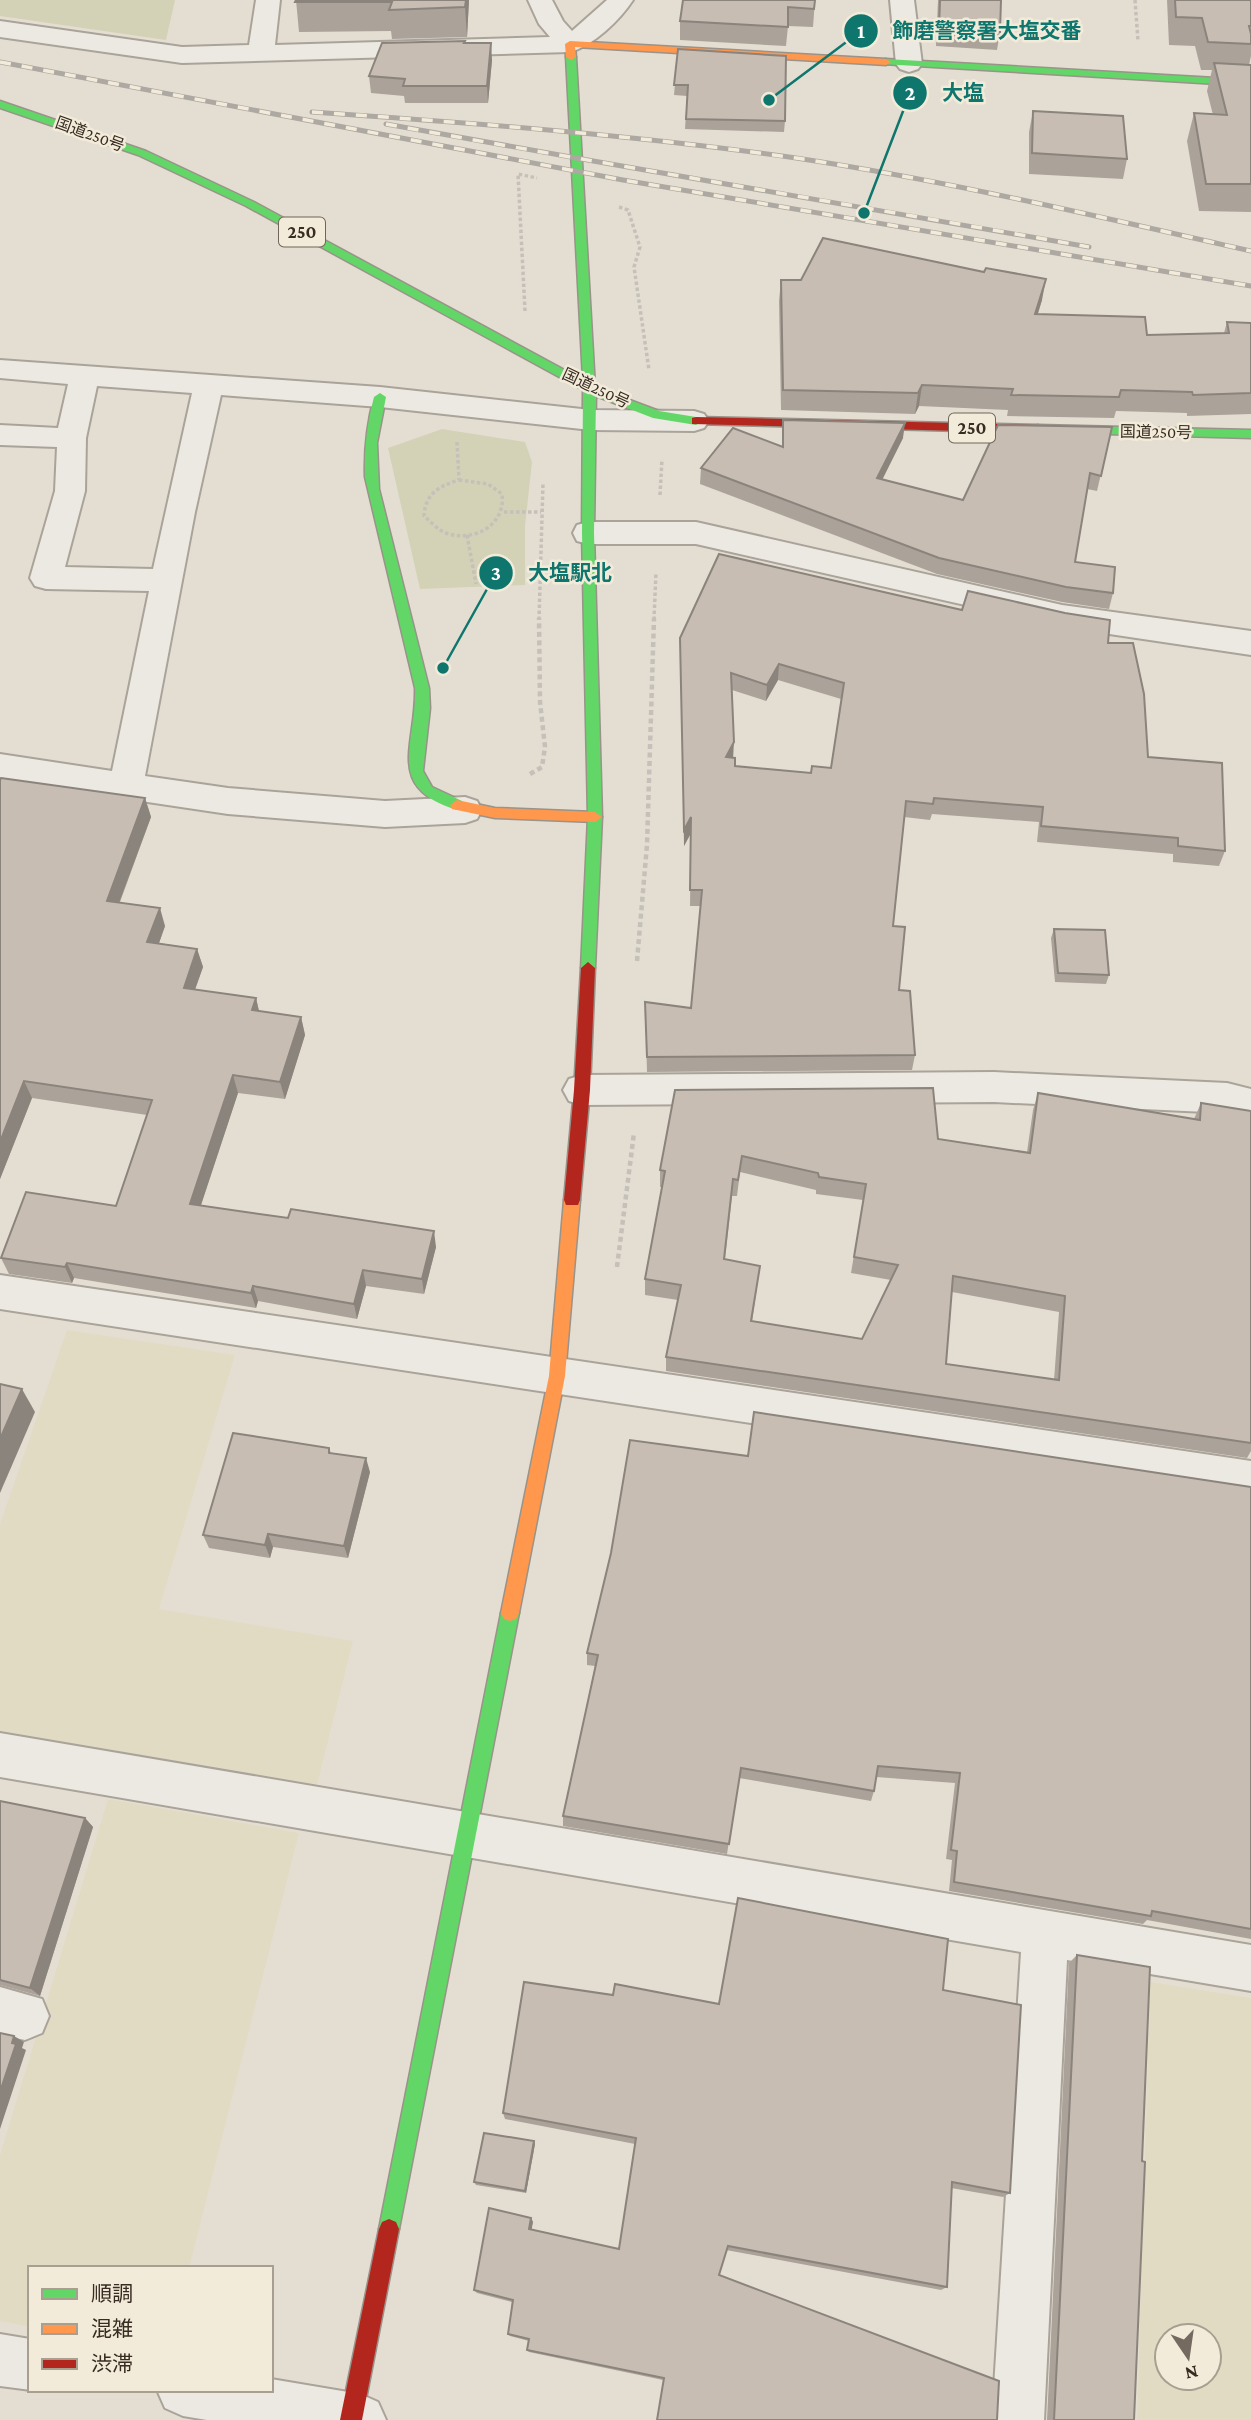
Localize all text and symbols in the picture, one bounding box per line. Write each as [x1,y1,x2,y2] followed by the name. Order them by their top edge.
[844,10,1096,52] callout: 飾磨警察署大塩交番
[857,19,865,43] text: 1
[893,19,1082,43] text: 飾磨警察署大塩交番
[893,72,998,114] callout: 大塩
[905,81,916,105] text: 2
[942,81,984,105] text: 大塩
[53,114,127,154] street label: 国道250号
[279,218,325,246] road number: 250
[560,365,632,411] street label: 国道250号
[949,414,995,442] road number: 250
[1120,423,1192,441] street label: 国道250号
[479,552,626,594] callout: 大塩駅北
[491,561,501,585] text: 3
[528,561,612,585] text: 大塩駅北
[28,2266,273,2392] legend
[91,2282,133,2306] text: 順調
[91,2317,133,2341] text: 混雑
[1153,2322,1223,2392] north arrow
[91,2352,133,2376] text: 渋滞
[1183,2361,1200,2385] text: N

